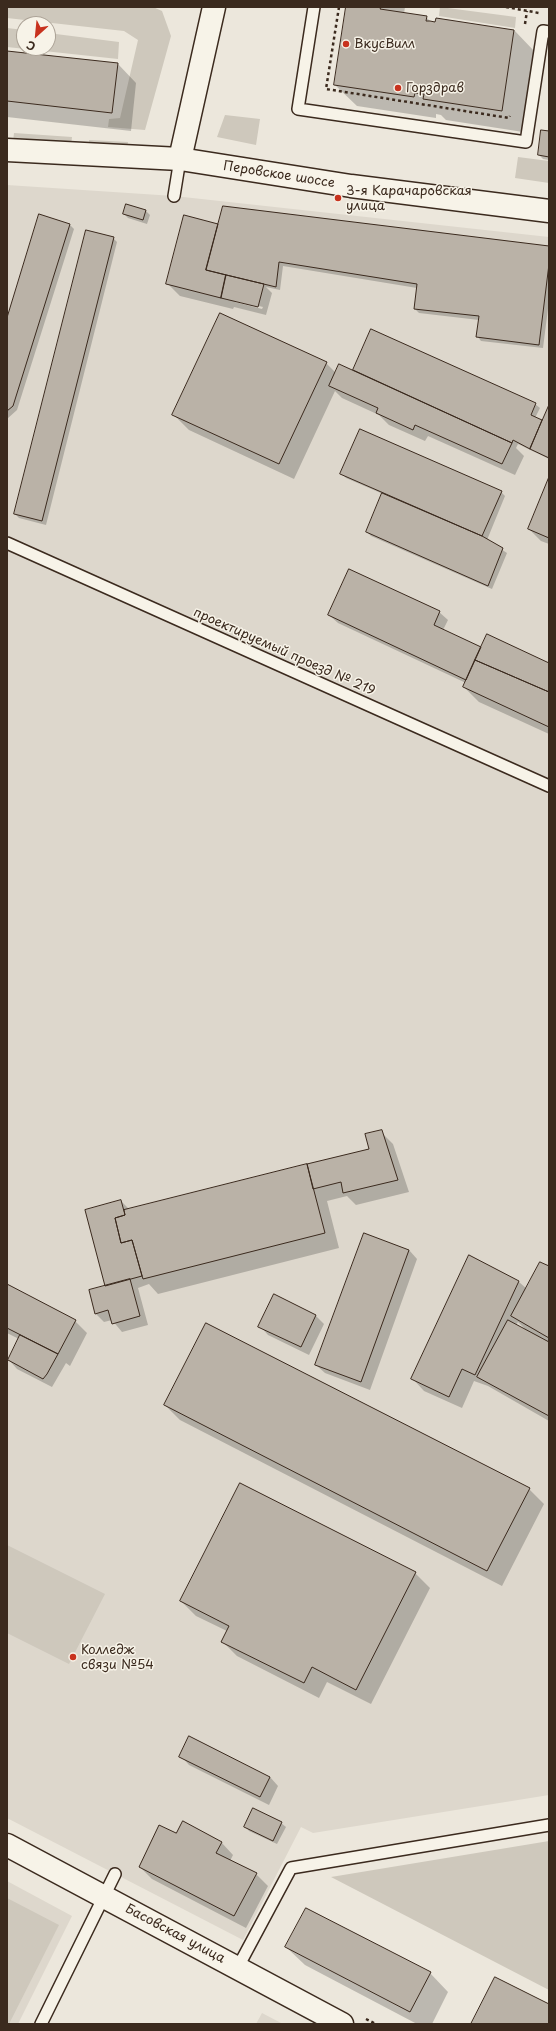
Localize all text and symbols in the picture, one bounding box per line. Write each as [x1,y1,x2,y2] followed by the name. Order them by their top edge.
[16,16,56,56] north arrow
[354,36,415,52] place label: ВкусВилл
[23,37,38,56] text: С
[341,39,351,49] marker: ВкусВилл
[406,80,464,96] place label: Горздрав
[393,83,403,93] marker: Горздрав
[222,158,336,192] street label: Перовское шоссе
[346,183,472,214] place label: 3-я Карачаровская улица
[333,193,343,203] marker: 3-я Карачаровская улица
[191,605,377,699] street label: проектируемый проезд № 219
[81,1642,154,1673] place label: Колледж связи №54
[68,1652,78,1662] marker: Колледж связи №54
[123,1901,227,1967] street label: Басовская улица

